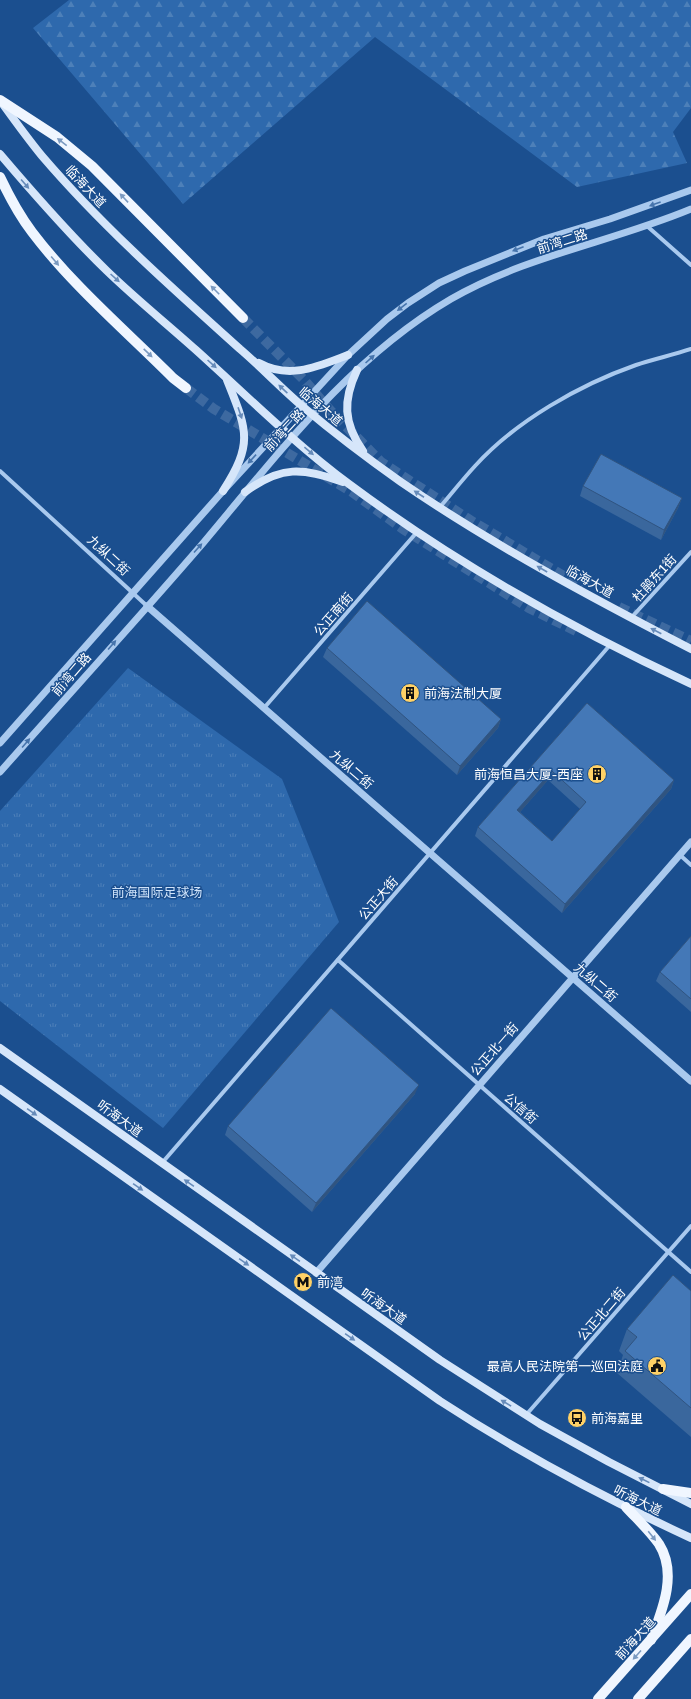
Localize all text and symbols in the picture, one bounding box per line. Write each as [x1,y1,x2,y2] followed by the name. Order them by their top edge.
[57,137,68,146] one-way arrow
[62,162,110,210] street label: 临海大道
[21,178,30,189] one-way arrow
[119,193,129,203] one-way arrow
[648,201,660,207] one-way arrow
[535,225,589,257] street label: 前湾二路
[512,247,524,253] one-way arrow
[51,256,60,267] one-way arrow
[110,273,120,282] one-way arrow
[210,285,220,295] one-way arrow
[397,303,408,311] one-way arrow
[143,348,153,358] one-way arrow
[365,354,375,364] one-way arrow
[207,360,217,369] one-way arrow
[296,383,346,429] street label: 临海大道
[278,384,288,394] one-way arrow
[260,406,308,454] street label: 前湾二路
[238,408,244,420] one-way arrow
[303,446,314,455] one-way arrow
[248,454,257,464] one-way arrow
[413,490,425,497] one-way arrow
[85,531,133,579] street label: 九纵二街
[193,543,203,553] one-way arrow
[629,551,679,605] street label: 杜鹃东1街
[563,561,617,601] street label: 临海大道
[536,565,548,572] one-way arrow
[310,589,356,639] street label: 公正南街
[651,628,662,634] one-way arrow
[107,641,116,650] one-way arrow
[48,649,94,699] street label: 前湾二路
[399,682,421,704] building icon: 前海法制大厦
[424,685,502,701] place label: 前海法制大厦
[21,738,30,748] one-way arrow
[327,746,377,792] street label: 九纵二街
[586,763,608,785] building icon: 前海恒昌大厦-西座
[474,766,583,782] place label: 前海恒昌大厦-西座
[355,873,401,923] street label: 公正大街
[111,884,203,900] park label: 前海国际足球场
[571,959,621,1005] street label: 九纵二街
[467,1019,521,1079] street label: 公正北一街
[501,1089,541,1127] street label: 公信街
[94,1096,146,1140] street label: 听海大道
[27,1108,37,1116] one-way arrow
[183,1179,194,1187] one-way arrow
[133,1183,143,1191] one-way arrow
[289,1254,300,1262] one-way arrow
[239,1258,249,1266] one-way arrow
[292,1271,314,1293] metro station icon: 前湾
[317,1274,343,1290] place label: 前湾
[574,1284,628,1344] street label: 公正北二街
[358,1285,410,1327] street label: 听海大道
[345,1333,355,1341] one-way arrow
[646,1355,668,1377] public building icon: 最高人民法院第一巡回法庭
[487,1358,643,1374] place label: 最高人民法院第一巡回法庭
[500,1399,512,1406] one-way arrow
[566,1407,588,1429] bus stop icon: 前海嘉里
[591,1410,643,1426] place label: 前海嘉里
[638,1477,649,1483] one-way arrow
[611,1481,665,1519] street label: 听海大道
[648,1530,657,1541] one-way arrow
[612,1613,658,1663] street label: 前海大道
[633,1650,642,1660] one-way arrow

